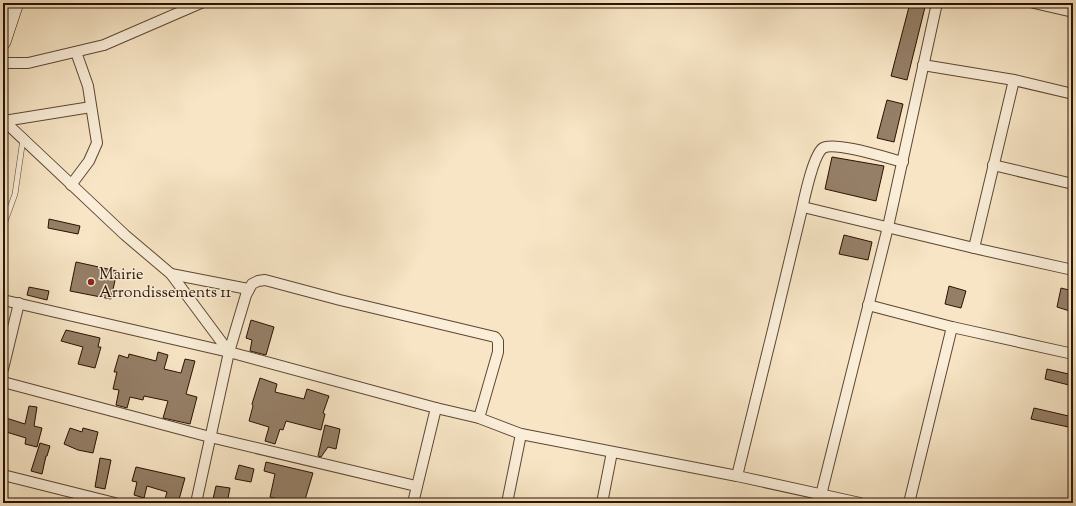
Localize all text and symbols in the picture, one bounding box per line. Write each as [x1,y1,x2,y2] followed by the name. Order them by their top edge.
[99,264,232,305] place label: Mairie Arrondissements 11
[86,277,96,287] marker: Mairie Arrondissements 11

